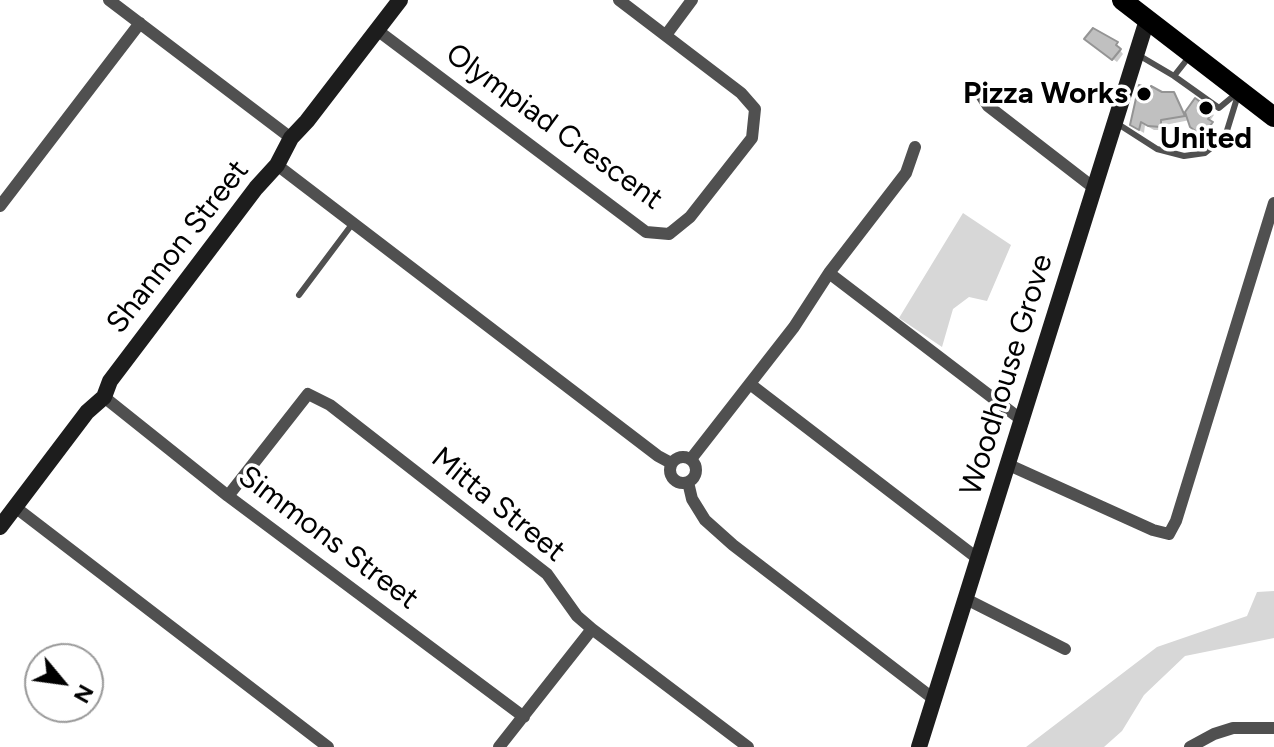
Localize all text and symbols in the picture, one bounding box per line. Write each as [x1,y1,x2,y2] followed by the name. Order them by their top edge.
[439,36,669,218] street label: Olympiad Crescent
[963,76,1128,112] place label: Pizza Works
[1135,85,1153,103] marker: Pizza Works
[1197,99,1215,117] marker: United
[1160,121,1252,157] place label: United
[99,153,257,341] street label: Shannon Street
[953,250,1061,500] street label: Woodhouse Grove
[424,440,572,570] street label: Mitta Street
[231,459,425,617] street label: Simmons Street
[24,643,104,723] north arrow
[68,680,100,708] text: N

